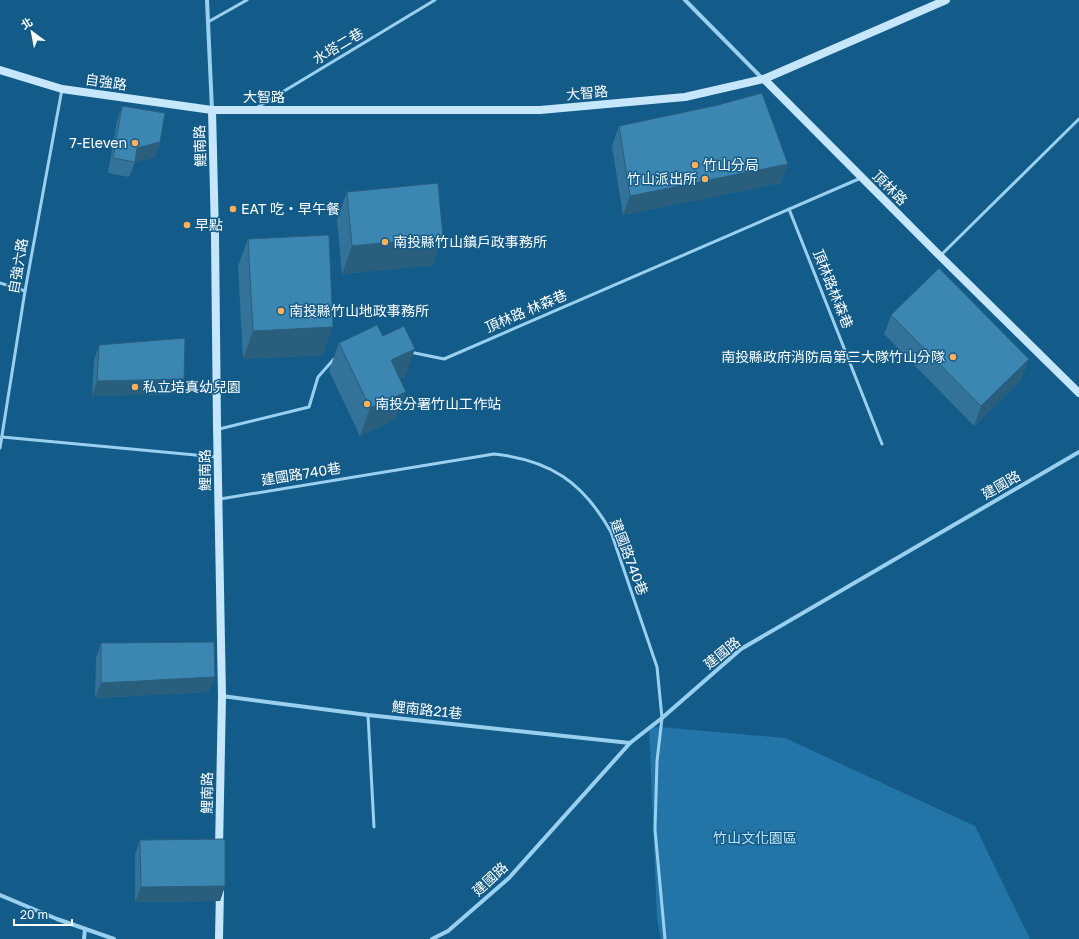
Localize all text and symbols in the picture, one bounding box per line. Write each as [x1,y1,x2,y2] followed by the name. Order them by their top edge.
[12,12,52,52] north arrow
[18,15,35,32] text: 北
[309,24,366,67] street label: 水塔二巷
[84,70,128,93] street label: 自強路
[565,82,609,103] street label: 大智路
[243,88,285,105] street label: 大智路
[190,125,209,167] street label: 鯉南路
[69,134,127,151] place label: 7-Eleven
[130,138,140,148] marker: 7-Eleven
[703,156,759,173] place label: 竹山分局
[690,160,700,170] marker: 竹山分局
[869,167,911,209] street label: 頂林路
[627,170,697,187] place label: 竹山派出所
[700,174,710,184] marker: 竹山派出所
[241,200,340,217] place label: EAT 吃‧早午餐
[228,204,238,214] marker: EAT 吃‧早午餐
[195,216,223,233] place label: 早點
[182,220,192,230] marker: 早點
[393,233,547,250] place label: 南投縣竹山鎮戶政事務所
[4,237,31,295] street label: 自強六路
[380,237,390,247] marker: 南投縣竹山鎮戶政事務所
[810,247,857,331] street label: 頂林路林森巷
[482,286,569,335] street label: 頂林路 林森巷
[289,302,429,319] place label: 南投縣竹山地政事務所
[276,306,286,316] marker: 南投縣竹山地政事務所
[721,348,945,365] place label: 南投縣政府消防局第三大隊竹山分隊
[948,352,958,362] marker: 南投縣政府消防局第三大隊竹山分隊
[143,378,241,395] place label: 私立培真幼兒園
[130,382,140,392] marker: 私立培真幼兒園
[375,395,501,412] place label: 南投分署竹山工作站
[362,399,372,409] marker: 南投分署竹山工作站
[196,449,213,491] street label: 鯉南路
[260,459,342,488] street label: 建國路740巷
[978,467,1023,502] street label: 建國路
[607,516,652,598] street label: 建國路740巷
[700,633,743,672] street label: 建國路
[391,697,463,722] street label: 鯉南路21巷
[198,772,215,814] street label: 鯉南路
[713,829,797,846] park label: 竹山文化園區
[469,858,511,899] street label: 建國路
[14,901,72,927] scale bar
[20,907,48,922] text: 20 m

